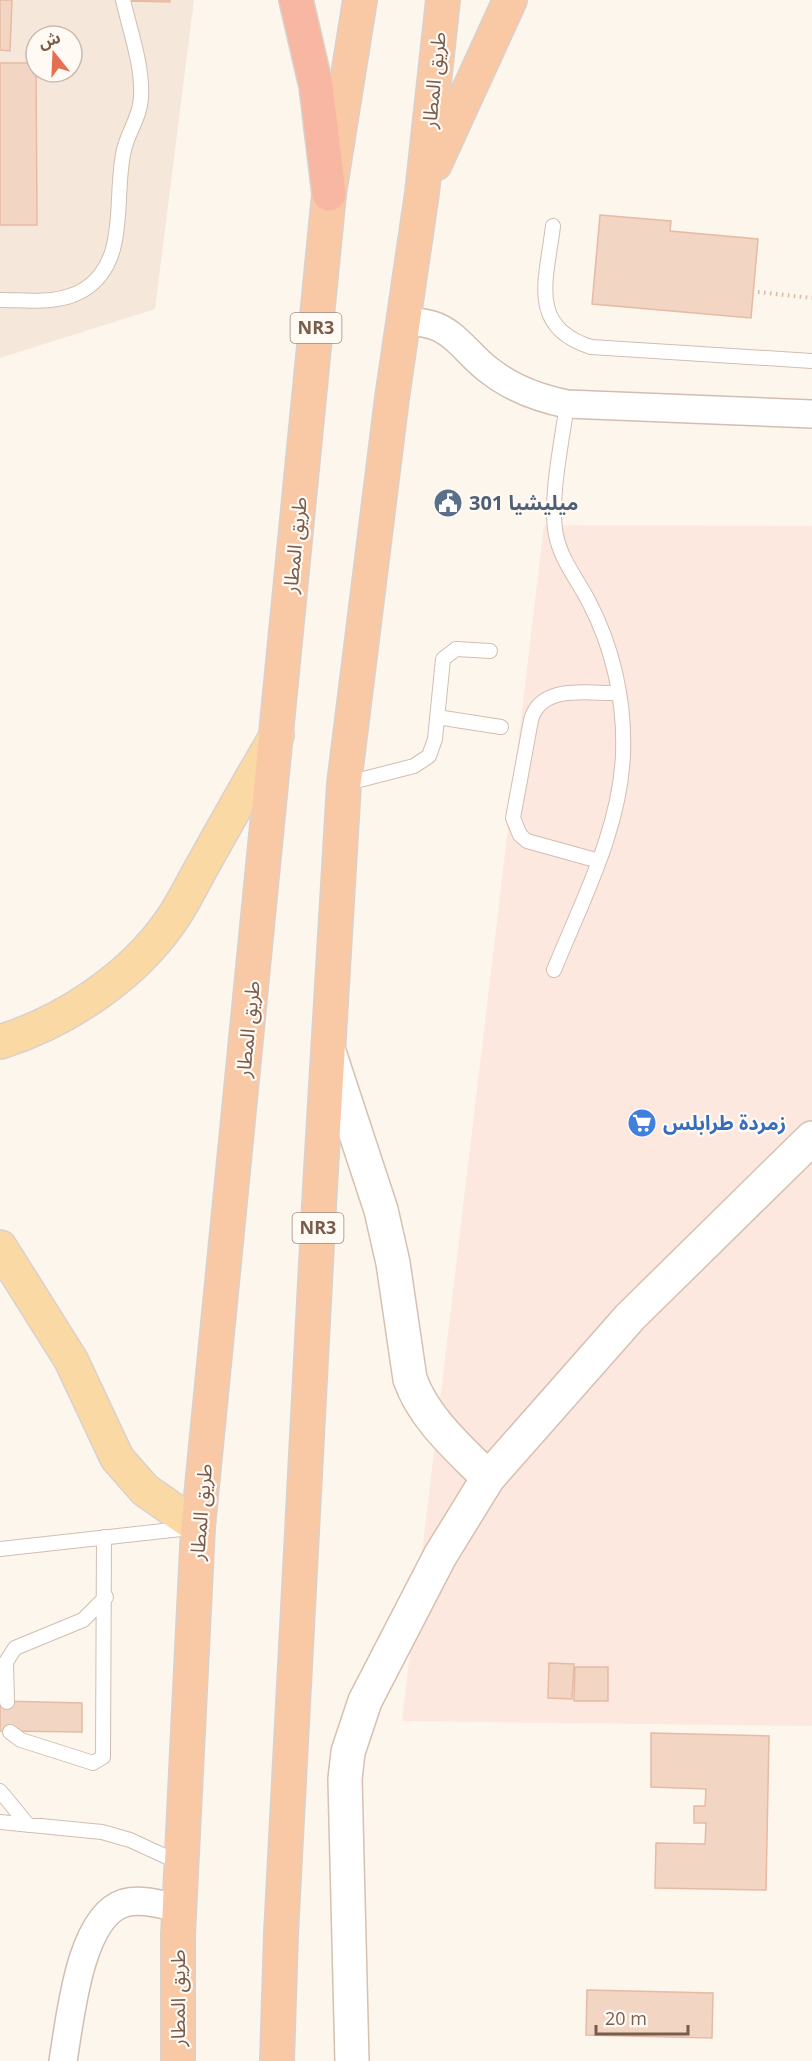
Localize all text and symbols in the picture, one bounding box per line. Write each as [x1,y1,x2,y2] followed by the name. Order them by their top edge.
[24,24,84,84] north arrow
[36,26,63,54] text: ش
[415,30,452,131] street label: طريق المطار
[290,313,342,343] road number: NR3
[432,487,464,519] public building icon: ميليشيا 301
[469,489,578,516] place label: ميليشيا 301
[276,495,313,596] street label: طريق المطار
[229,979,266,1080] street label: طريق المطار
[626,1107,658,1139] supermarket icon: زمردة طرابلس
[663,1109,786,1136] place label: زمردة طرابلس
[292,1213,344,1243] road number: NR3
[183,1462,218,1562] street label: طريق المطار
[164,1949,191,2048] street label: طريق المطار
[596,1998,688,2036] scale bar
[605,2006,647,2030] text: 20 m

